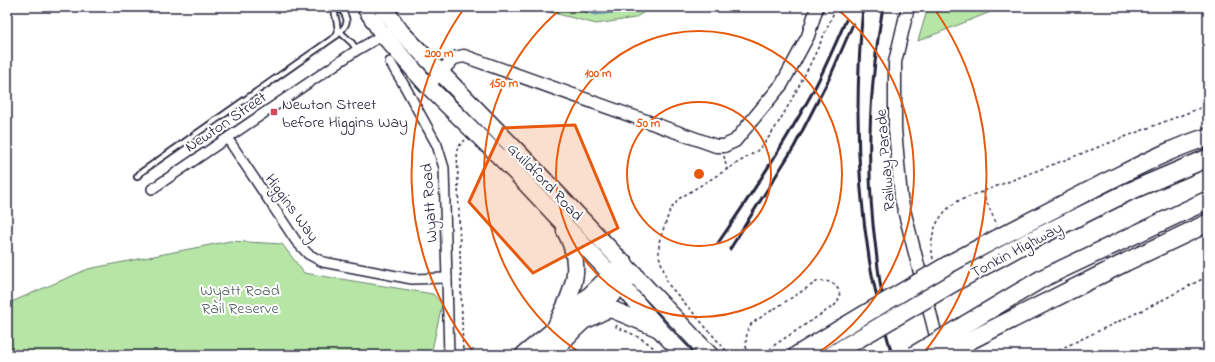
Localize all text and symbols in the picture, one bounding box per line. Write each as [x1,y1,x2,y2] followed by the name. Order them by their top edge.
[424,45,454,63] text: 200 m
[585,65,612,83] text: 100 m
[490,75,519,93] text: 150 m
[180,86,272,159] street label: Newton Street
[282,93,408,135] place label: Newton Street before Higgins Way
[269,107,279,117] marker: Newton Street before Higgins Way
[870,107,902,212] street label: Railway Parade
[636,115,661,133] text: 50 m
[501,138,588,227] street label: Guildford Road
[415,162,445,243] street label: Wyatt Road
[692,167,706,181] centre of rings
[258,169,324,247] street label: Higgins Way
[967,216,1067,285] street label: Tonkin Highway
[200,279,280,321] park label: Wyatt Road Rail Reserve

